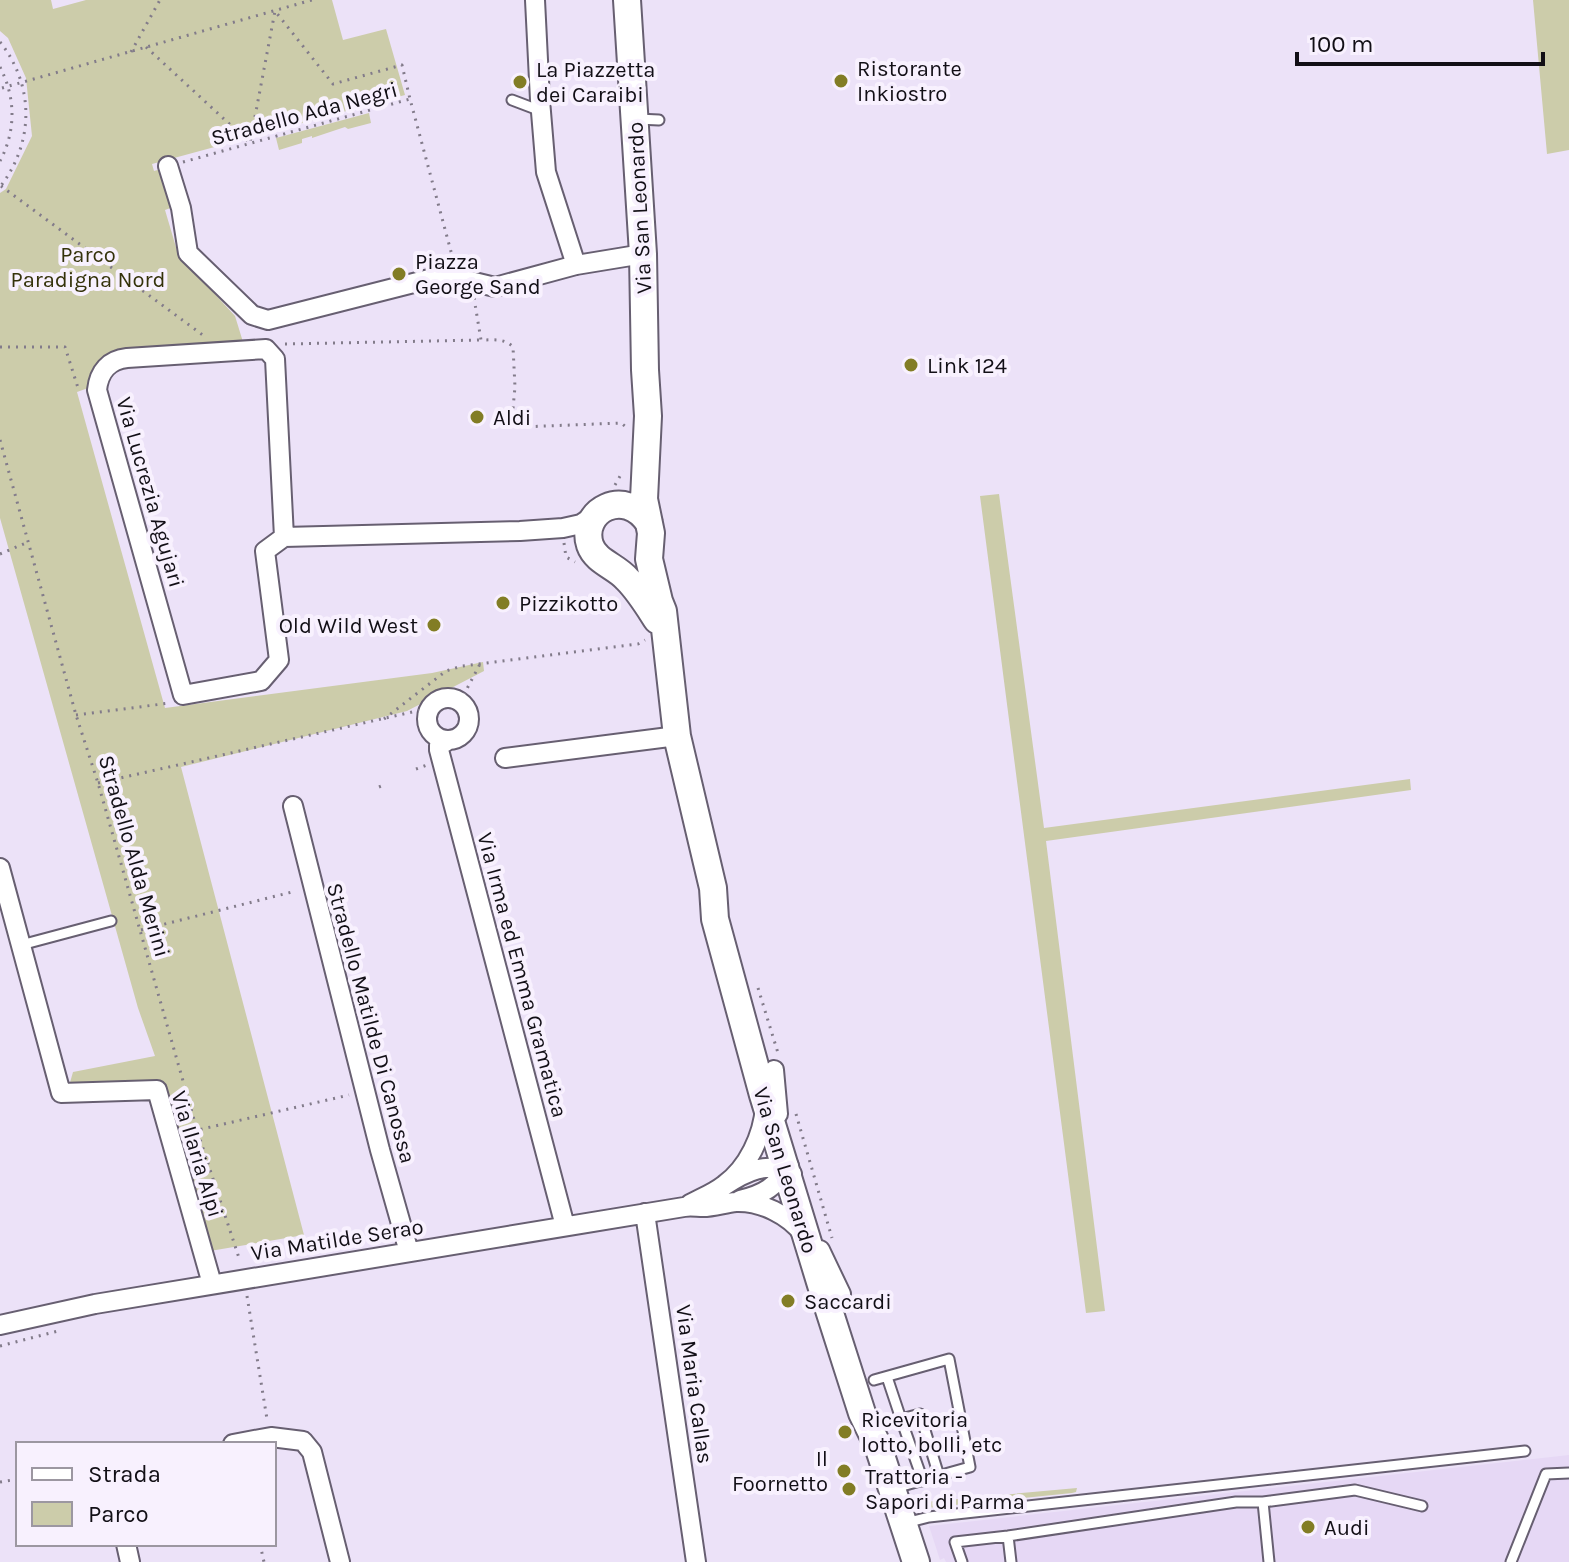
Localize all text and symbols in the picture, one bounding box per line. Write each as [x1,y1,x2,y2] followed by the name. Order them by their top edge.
[1297,16,1543,66] scale bar
[1309,30,1374,58] text: 100 m
[857,56,962,107] place label: Ristorante Inkiostro
[536,57,655,108] place label: La Piazzetta dei Caraibi
[832,72,850,90] marker: Ristorante Inkiostro
[511,73,529,91] marker: La Piazzetta dei Caraibi
[208,77,400,151] street label: Stradello Ada Negri
[623,121,657,295] street label: Via San Leonardo
[10,242,166,293] park label: Parco Paradigna Nord
[415,249,541,300] place label: Piazza George Sand
[390,265,408,283] marker: Piazza George Sand
[927,353,1007,379] place label: Link 124
[902,356,920,374] marker: Link 124
[110,394,190,590] street label: Via Lucrezia Agujari
[493,405,531,431] place label: Aldi
[468,408,486,426] marker: Aldi
[519,591,618,617] place label: Pizzikotto
[494,594,512,612] marker: Pizzikotto
[279,613,418,639] place label: Old Wild West
[425,616,443,634] marker: Old Wild West
[93,752,175,960] street label: Stradello Alda Merini
[471,830,573,1121] street label: Via Irma ed Emma Gramatica
[321,880,421,1166] street label: Stradello Matilde Di Canossa
[747,1084,823,1256] street label: Via San Leonardo
[165,1088,229,1221] street label: Via Ilaria Alpi
[249,1214,425,1266] street label: Via Matilde Serao
[804,1289,892,1315] place label: Saccardi
[779,1292,797,1310] marker: Saccardi
[670,1303,718,1465] street label: Via Maria Callas
[861,1407,1002,1458] place label: Ricevitoria lotto, bolli, etc
[836,1423,854,1441] marker: Ricevitoria lotto, bolli, etc
[16,1442,276,1546] legend
[732,1446,828,1497] place label: Il Foornetto
[88,1460,161,1488] text: Strada
[835,1462,853,1480] marker: Il Foornetto
[865,1464,1025,1515] place label: Trattoria - Sapori di Parma
[840,1480,858,1498] marker: Trattoria - Sapori di Parma
[88,1500,149,1528] text: Parco
[1324,1515,1370,1541] place label: Audi
[1299,1518,1317,1536] marker: Audi

